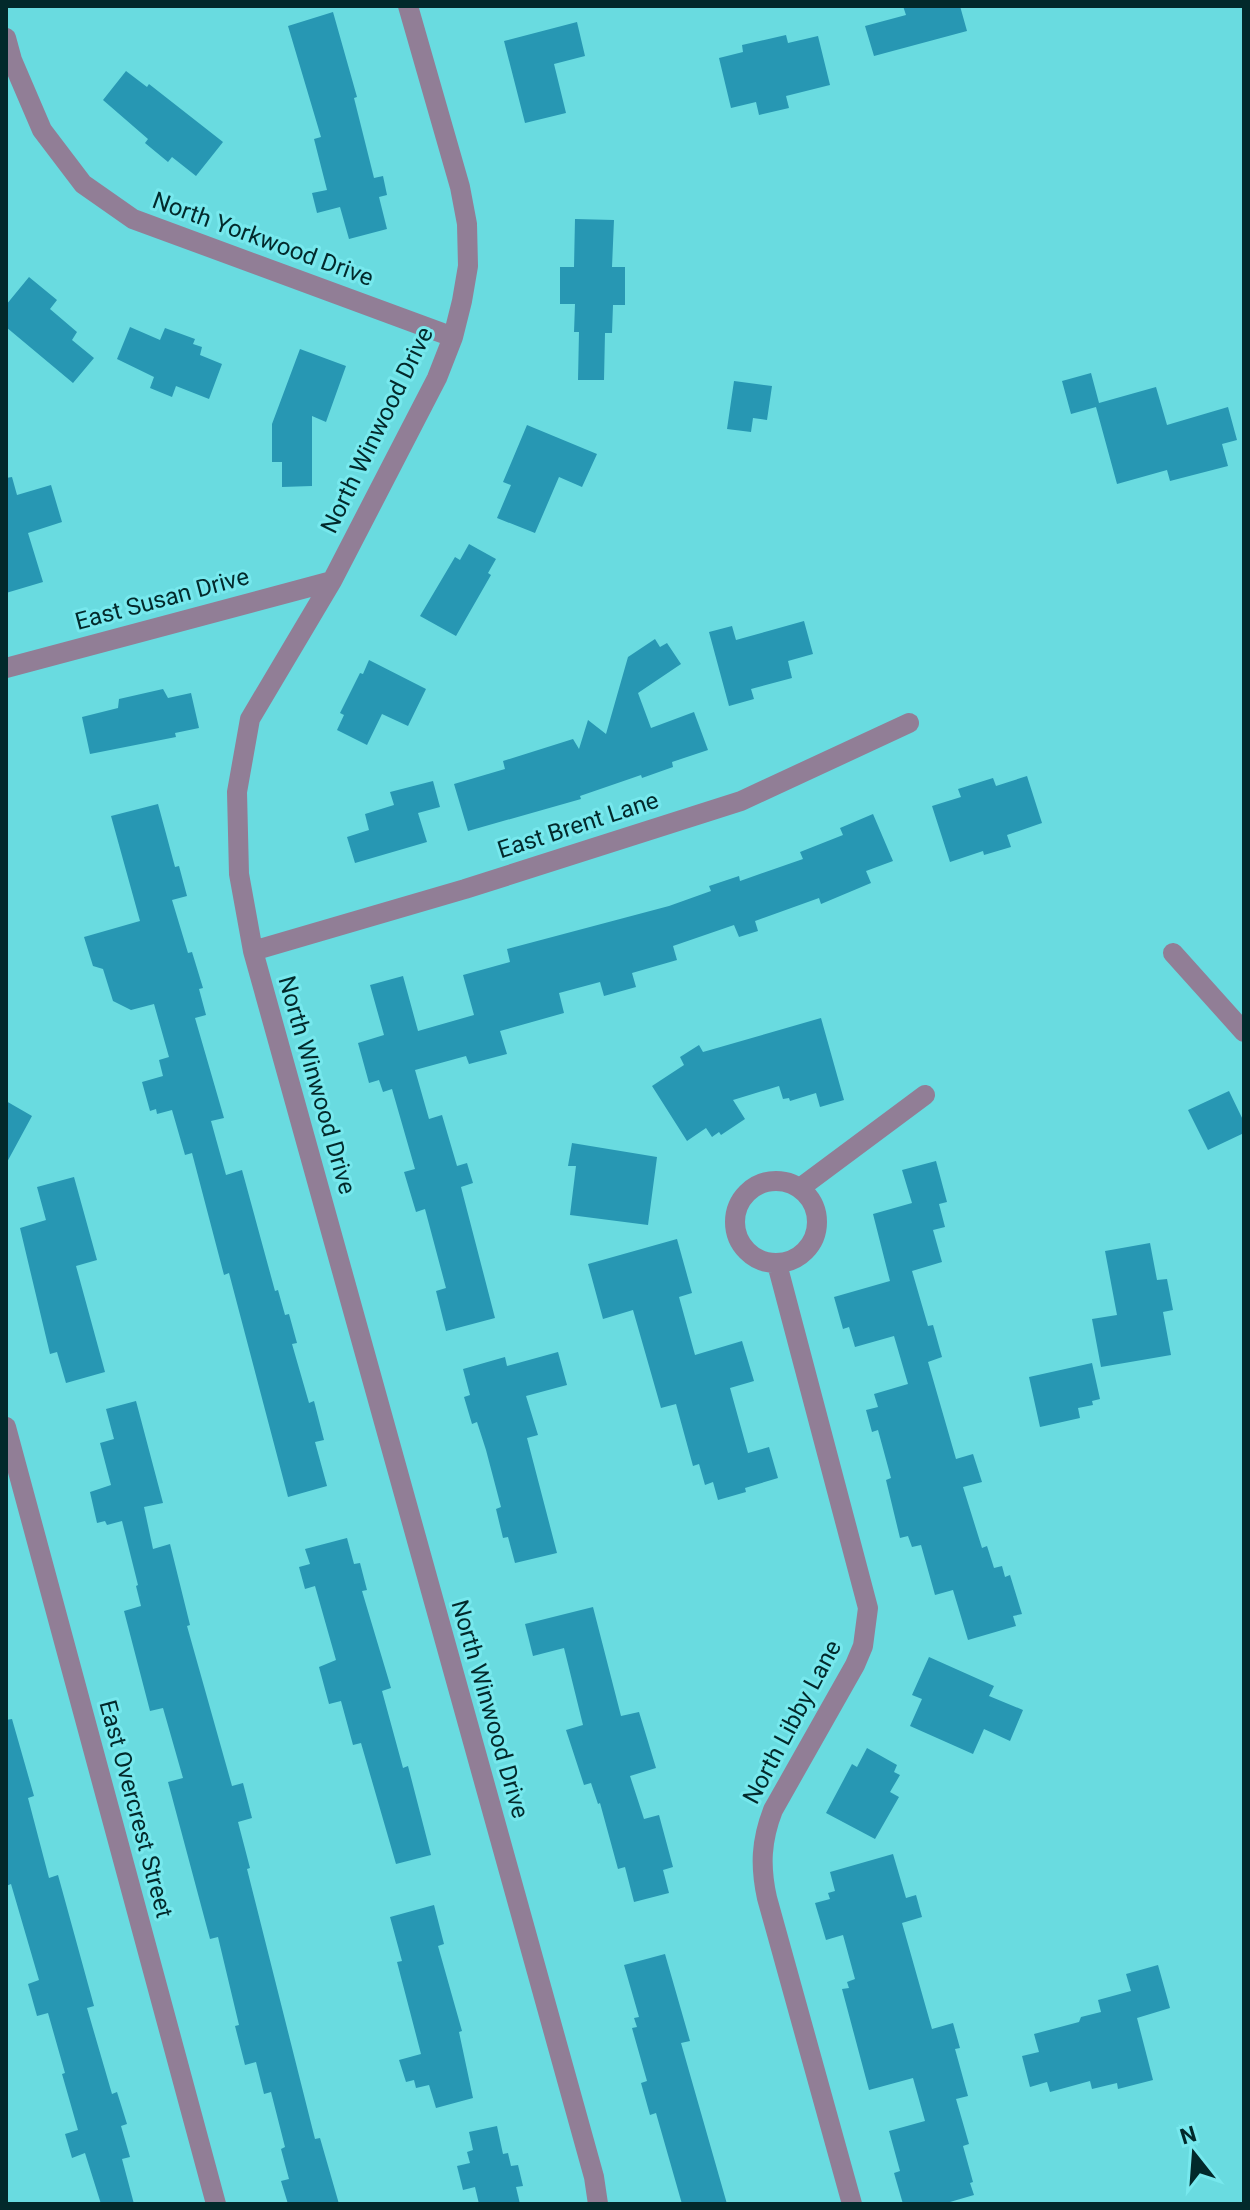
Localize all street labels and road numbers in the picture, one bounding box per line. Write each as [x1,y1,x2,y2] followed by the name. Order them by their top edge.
[149,186,377,292] street label: North Yorkwood Drive
[315,322,439,538] street label: North Winwood Drive
[72,562,252,636] street label: East Susan Drive
[494,786,662,864] street label: East Brent Lane
[272,973,362,1197] street label: North Winwood Drive
[445,1597,535,1821] street label: North Winwood Drive
[737,1635,847,1809] street label: North Libby Lane
[93,1697,179,1921] street label: East Overcrest Street

